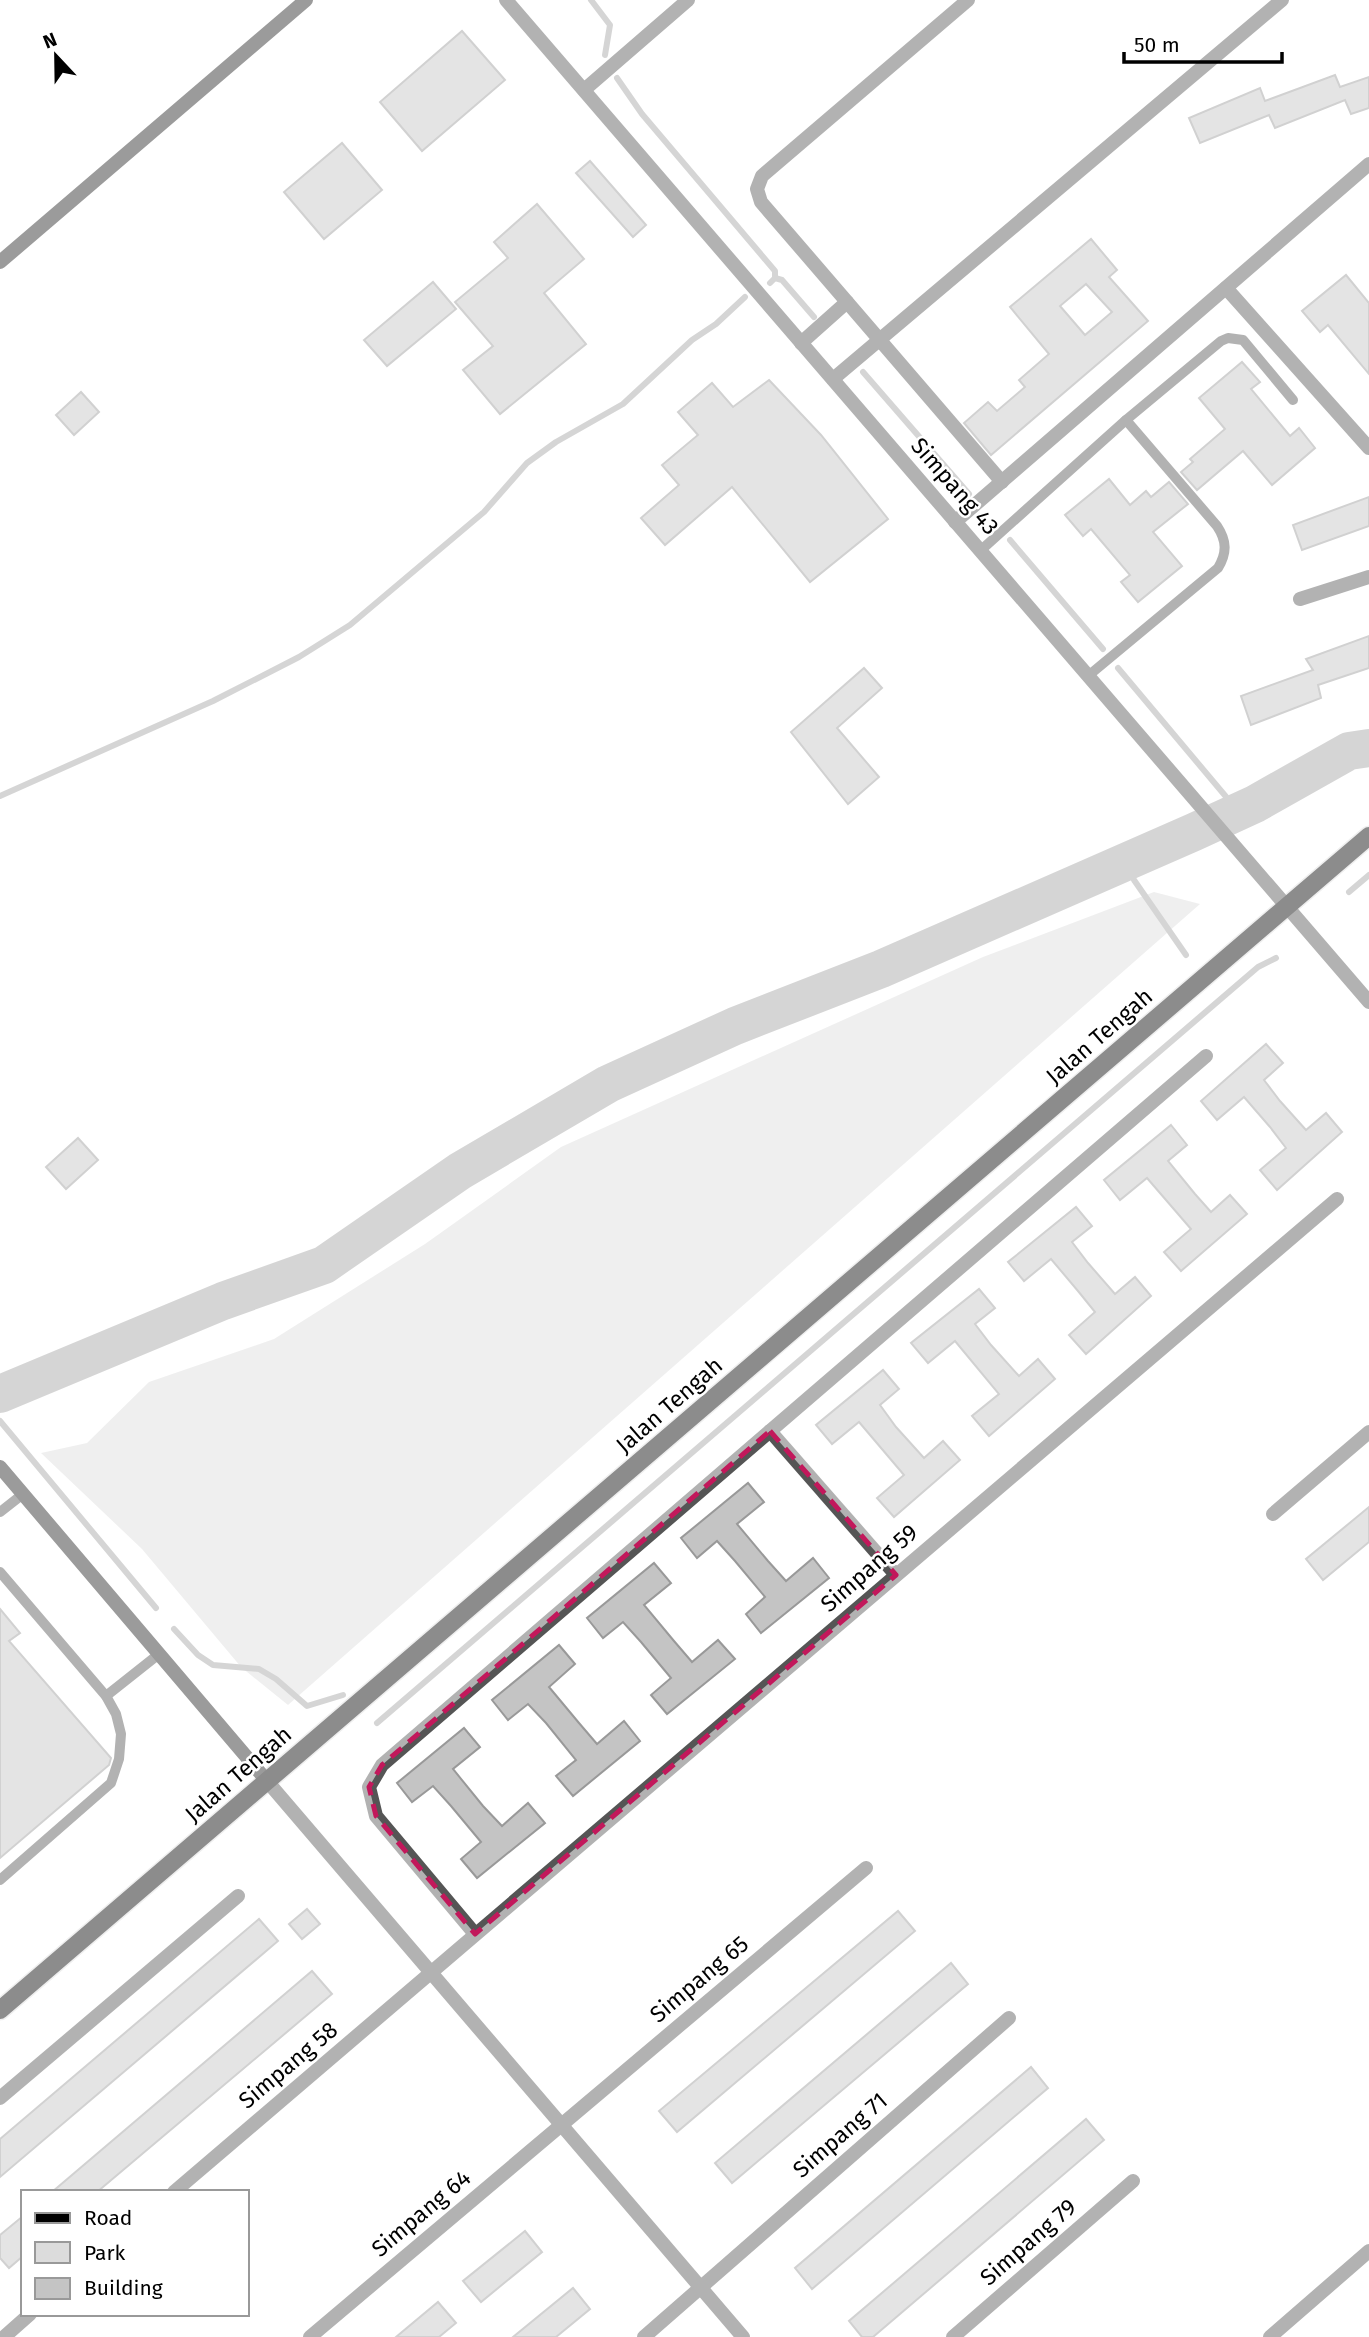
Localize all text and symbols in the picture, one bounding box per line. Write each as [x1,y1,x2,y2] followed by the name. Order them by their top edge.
[21,21,91,91] north arrow
[1124,21,1282,65] scale bar
[40,28,60,54] text: N
[1134,32,1180,58] text: 50 m
[905,432,1005,540] street label: Simpang 43
[1040,982,1158,1090] street label: Jalan Tengah
[610,1351,728,1459] street label: Jalan Tengah
[815,1518,923,1618] street label: Simpang 59
[179,1720,297,1828] street label: Jalan Tengah
[644,1930,754,2028] street label: Simpang 65
[233,2016,343,2114] street label: Simpang 58
[787,2086,893,2184] street label: Simpang 71
[366,2163,476,2263] street label: Simpang 64
[21,2190,248,2316] legend
[974,2193,1082,2291] street label: Simpang 79
[84,2205,132,2231] text: Road
[84,2240,126,2266] text: Park
[84,2275,163,2301] text: Building

